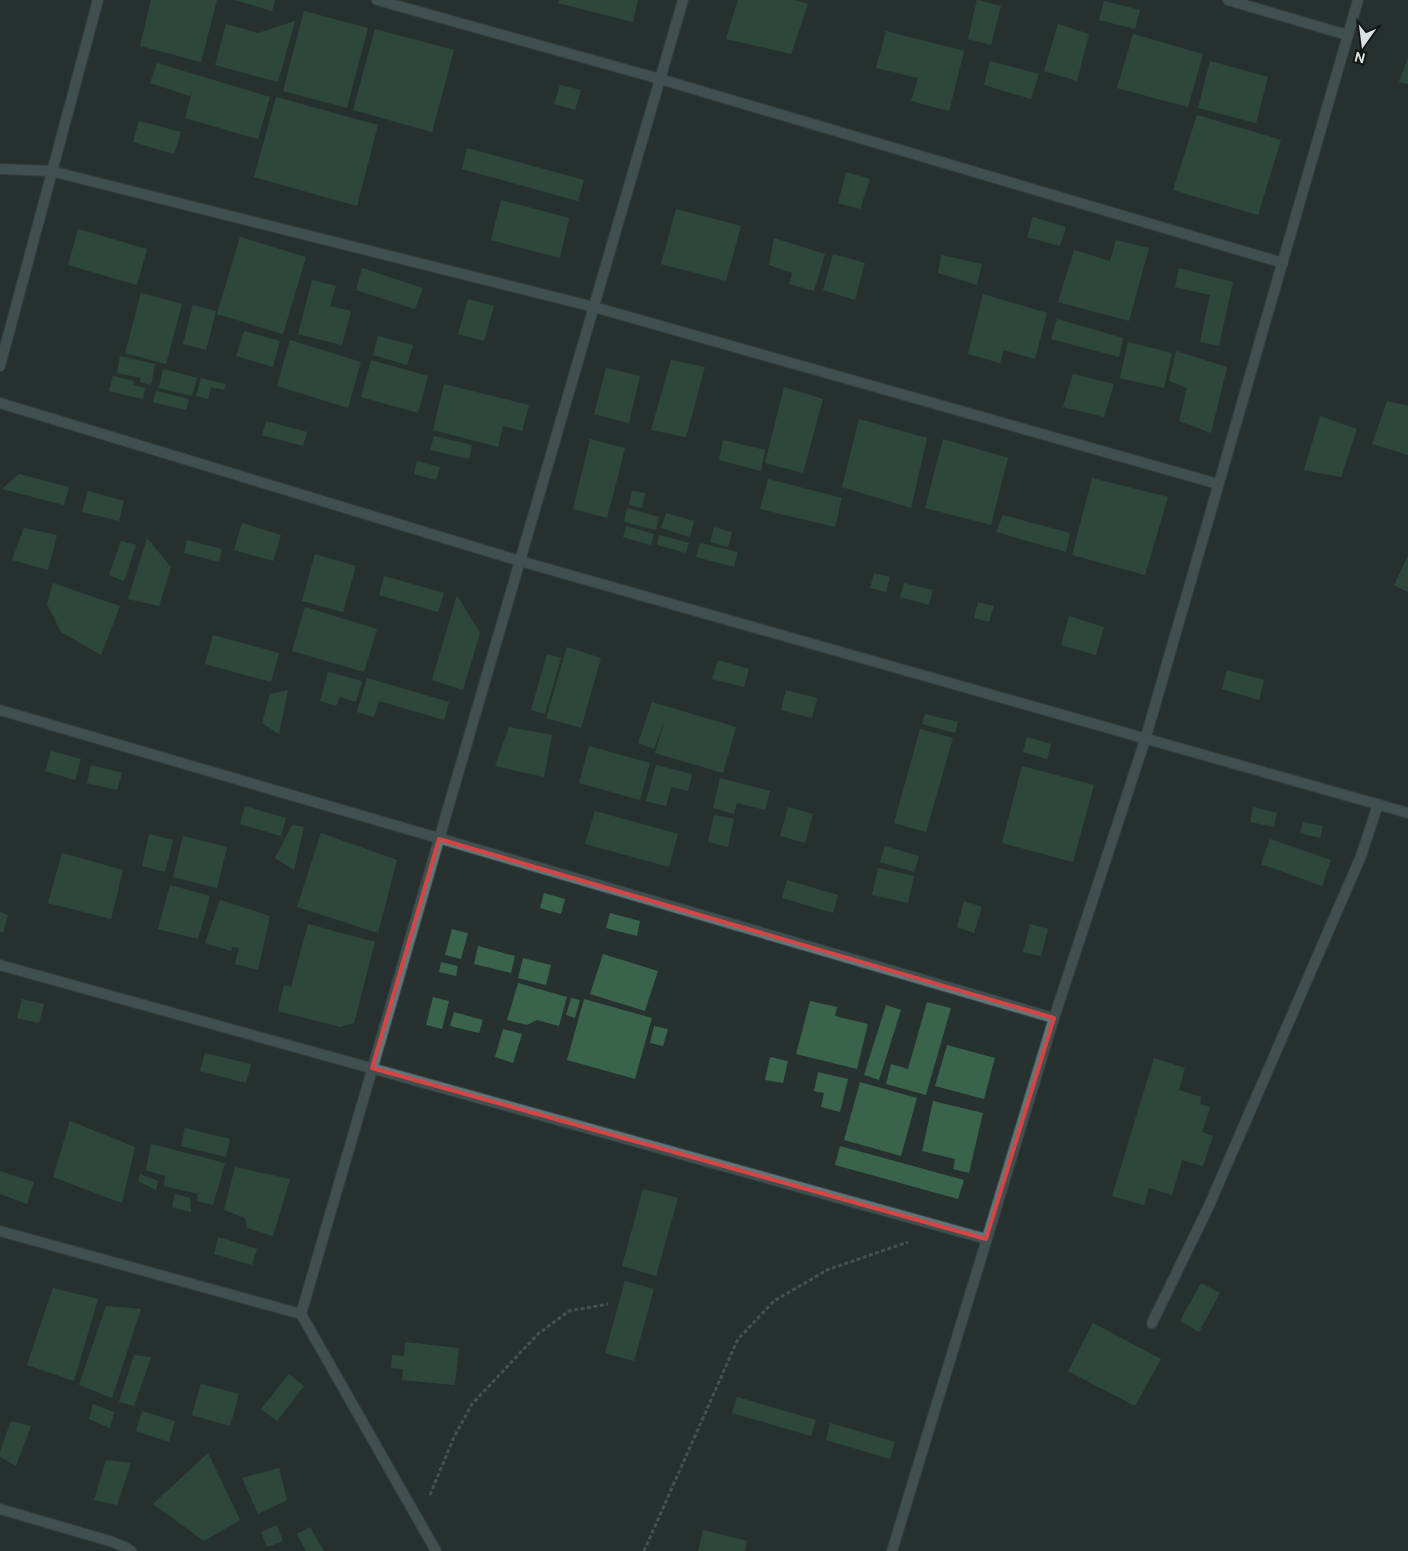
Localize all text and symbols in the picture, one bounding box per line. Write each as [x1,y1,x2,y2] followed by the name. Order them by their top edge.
[1338,20,1388,70] north arrow
[1353,48,1367,68] text: N

